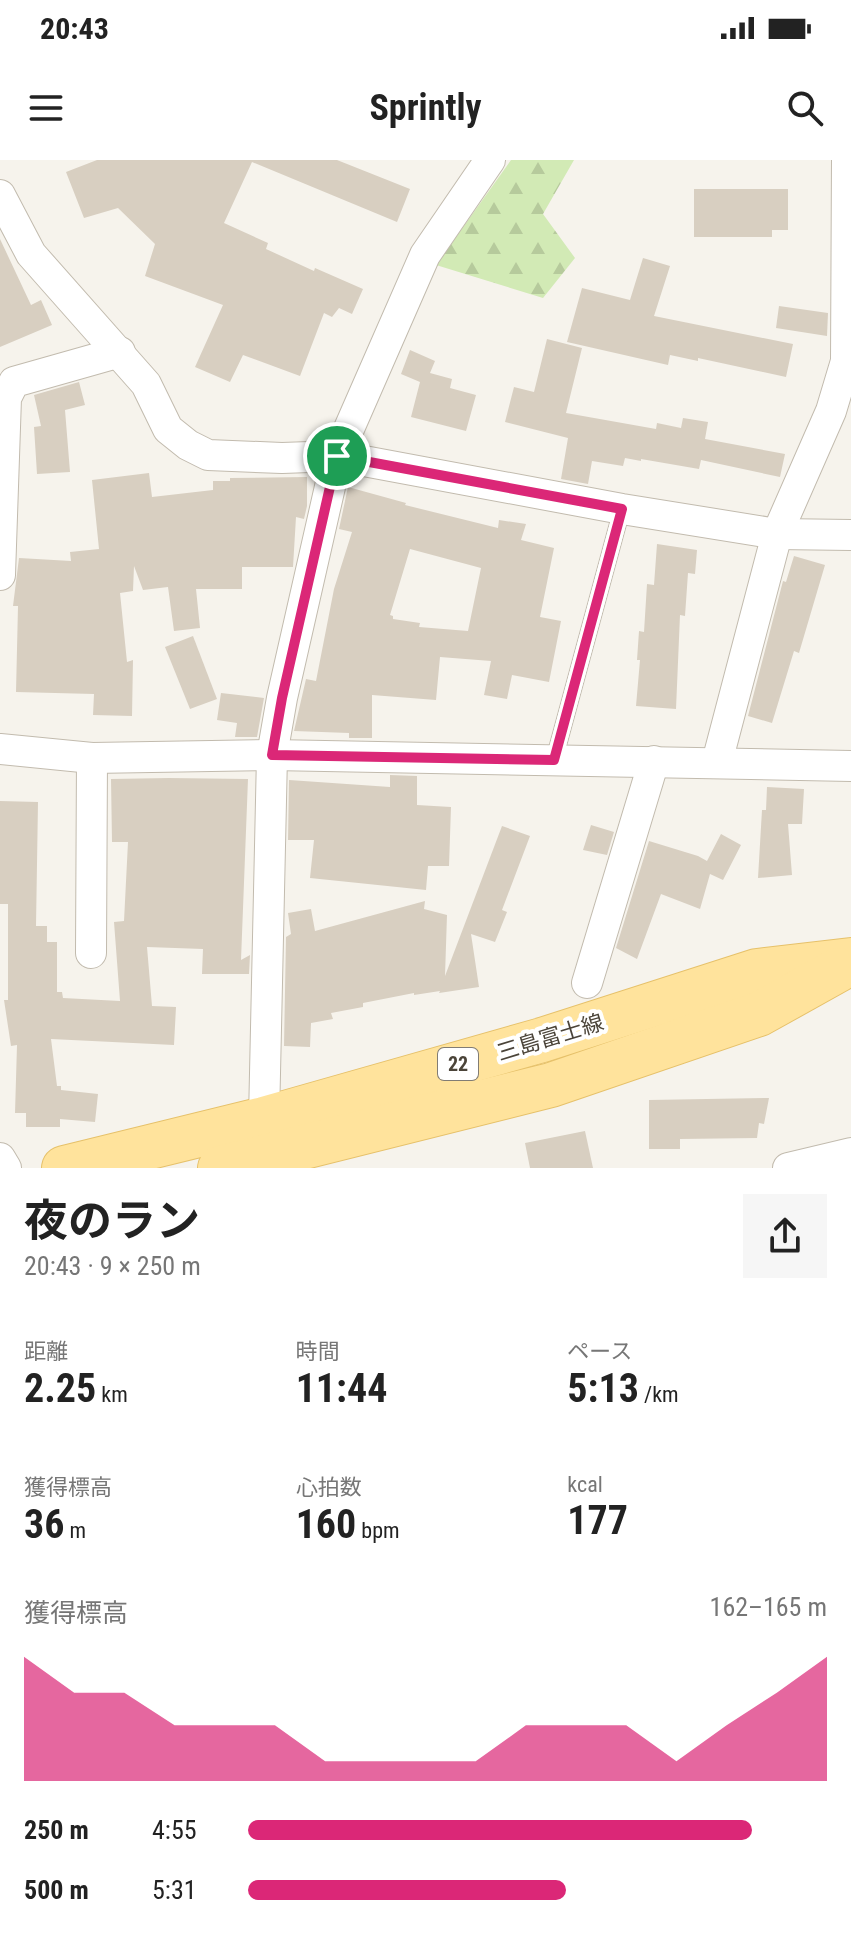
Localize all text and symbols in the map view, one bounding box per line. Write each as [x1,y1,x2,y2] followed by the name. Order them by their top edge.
[40,11,109,46] text: 20:43
[24,86,68,130] icon: menu
[783,86,827,130] icon: search
[369,87,482,129] text: Sprintly
[303,422,371,490] pin
[315,434,359,478] icon: arrive
[494,1009,606,1066] street label: 三島富士線
[438,1048,478,1080] road number: 22
[743,1194,827,1278] button: share
[24,1195,200,1247] text: 夜のラン
[24,1251,201,1281] text: 20:43 · 9 × 250 m
[24,1339,68,1364] text: 距離
[296,1339,340,1364] text: 時間
[567,1339,632,1364] text: ペース
[24,1365,96,1412] text: 2.25
[296,1365,387,1412] text: 11:44
[567,1365,639,1412] text: 5:13
[96,1382,128,1407] text: km
[639,1382,679,1407] text: /km
[567,1472,603,1497] text: kcal
[24,1475,112,1500] text: 獲得標高
[296,1475,362,1500] text: 心拍数
[567,1497,628,1544] text: 177
[24,1501,64,1548] text: 36
[296,1501,356,1548] text: 160
[64,1518,86,1543] text: m
[356,1518,400,1543] text: bpm
[710,1592,827,1622] text: 162–165 m
[24,1598,128,1628] text: 獲得標高
[24,1815,89,1845] text: 250 m
[152,1815,197,1845] text: 4:55
[24,1875,89,1905] text: 500 m
[152,1875,197,1905] text: 5:31

